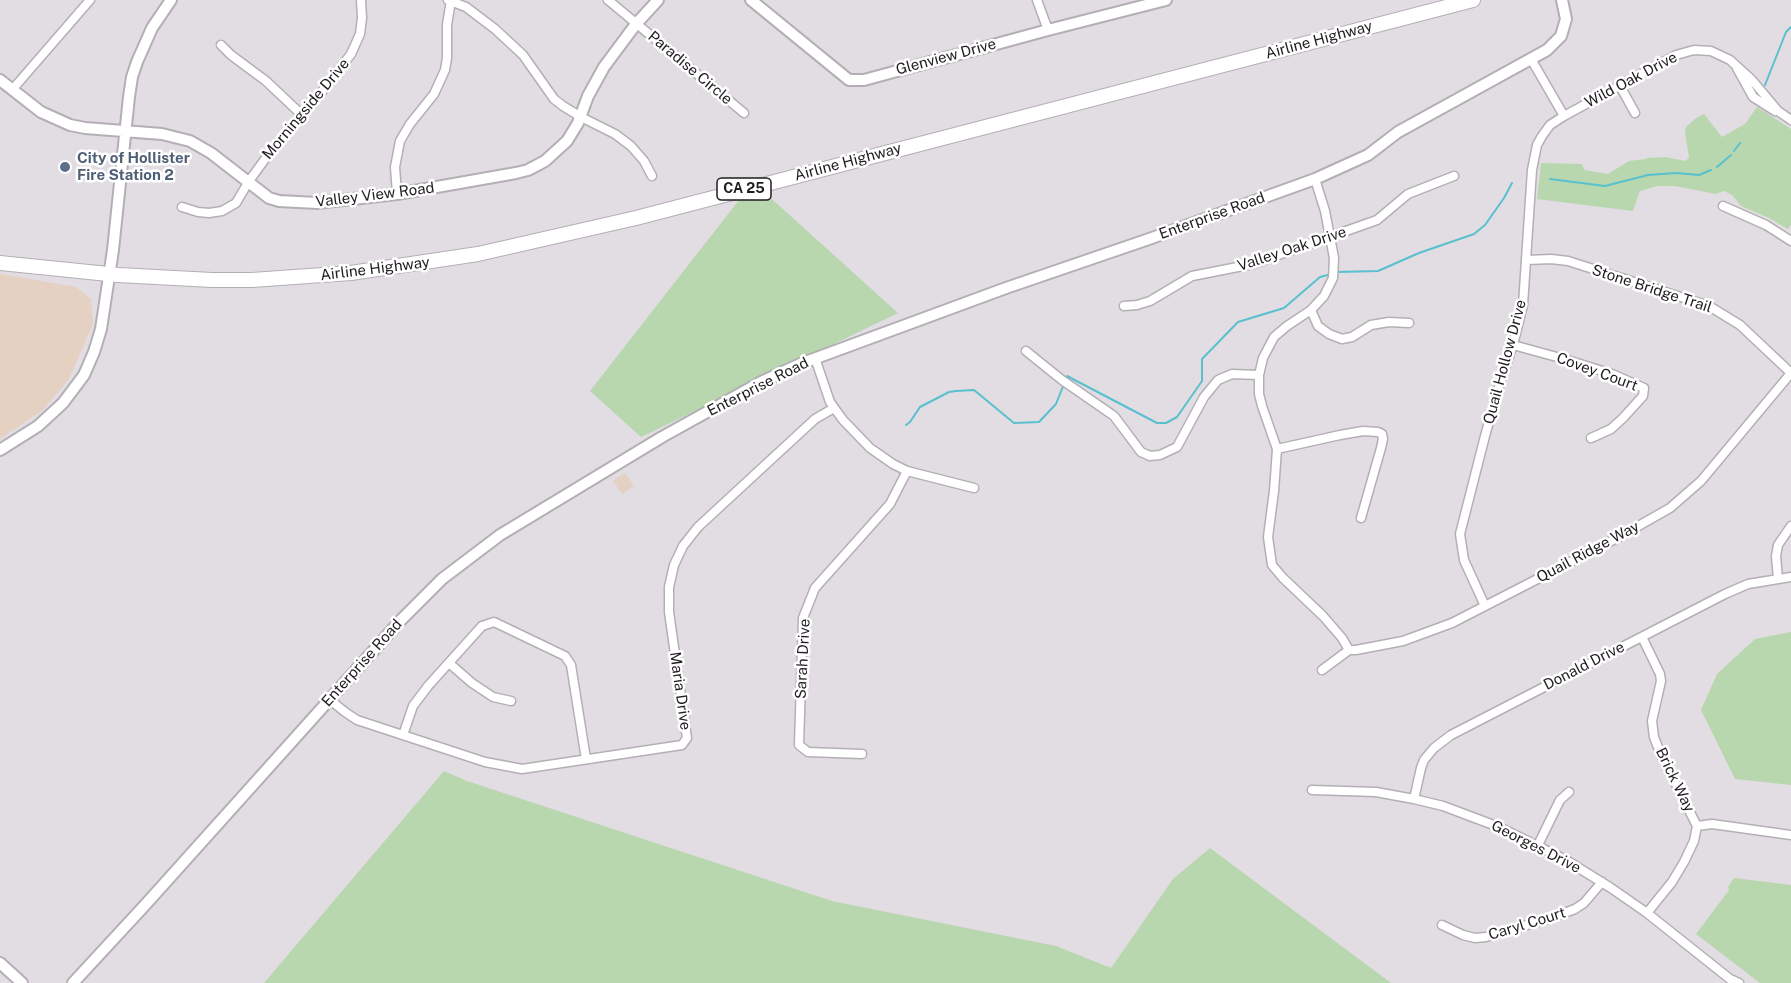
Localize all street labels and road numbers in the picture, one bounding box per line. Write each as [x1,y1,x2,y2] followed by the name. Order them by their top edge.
[1264,17,1374,63] street label: Airline Highway
[644,27,736,109] street label: Paradise Circle
[894,35,998,79] street label: Glenview Drive
[1582,48,1680,112] street label: Wild Oak Drive
[259,55,353,163] street label: Morningside Drive
[793,139,903,185] street label: Airline Highway
[717,178,771,200] road number: CA 25
[315,179,435,211] street label: Valley View Road
[1157,189,1267,243] street label: Enterprise Road
[1235,223,1349,275] street label: Valley Oak Drive
[319,253,431,285] street label: Airline Highway
[1590,261,1714,317] street label: Stone Bridge Trail
[1480,298,1530,426] street label: Quail Hollow Drive
[1554,349,1640,395] street label: Covey Court
[704,354,812,420] street label: Enterprise Road
[1534,517,1642,587] street label: Quail Ridge Way
[318,616,406,710] street label: Enterprise Road
[792,618,814,700] street label: Sarah Drive
[1541,638,1627,694] street label: Donald Drive
[666,651,694,731] street label: Maria Drive
[1652,745,1698,815] street label: Brick Way
[1488,817,1584,877] street label: Georges Drive
[1486,904,1568,944] street label: Caryl Court

